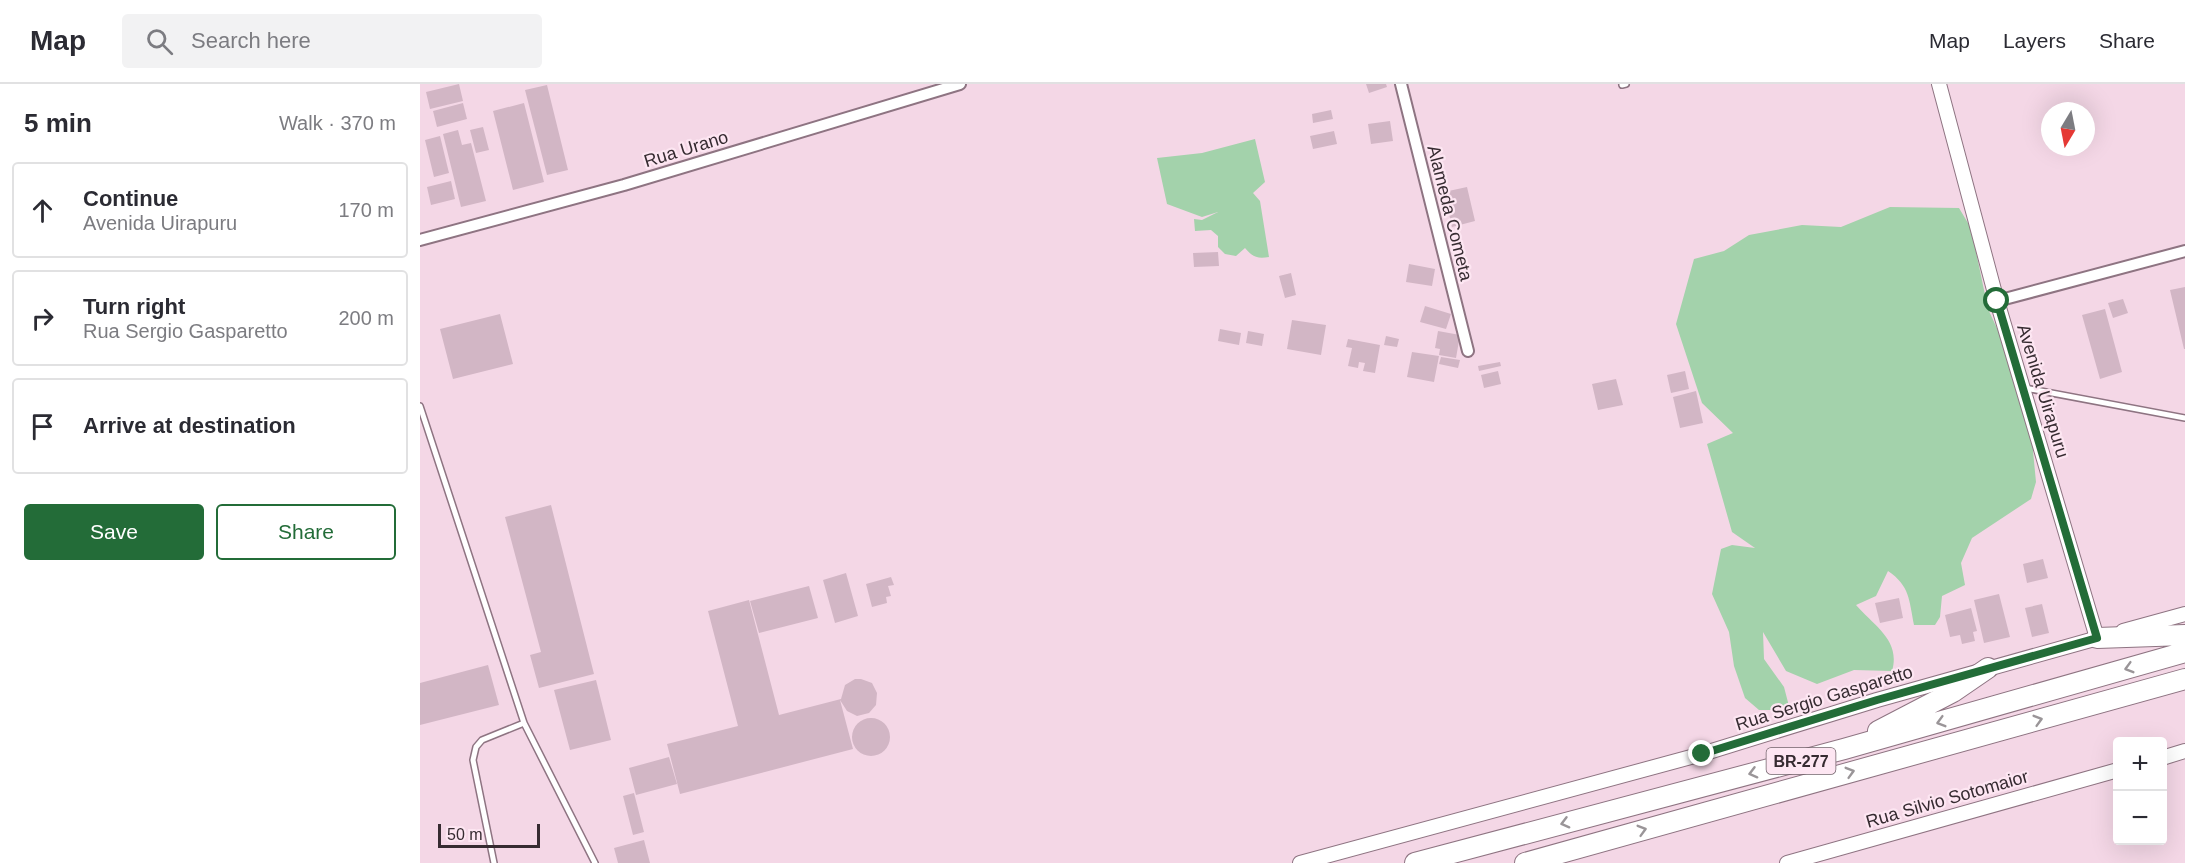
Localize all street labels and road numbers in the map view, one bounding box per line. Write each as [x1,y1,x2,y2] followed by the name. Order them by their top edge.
[641,127,731,171] street label: Rua Urano
[1423,143,1477,284] street label: Alameda Cometa
[2013,322,2073,460] street label: Avenida Uirapuru
[1733,662,1915,734] street label: Rua Sergio Gasparetto
[1766,748,1836,774] road number: BR-277
[1863,766,2031,832] street label: Rua Silvio Sotomaior

